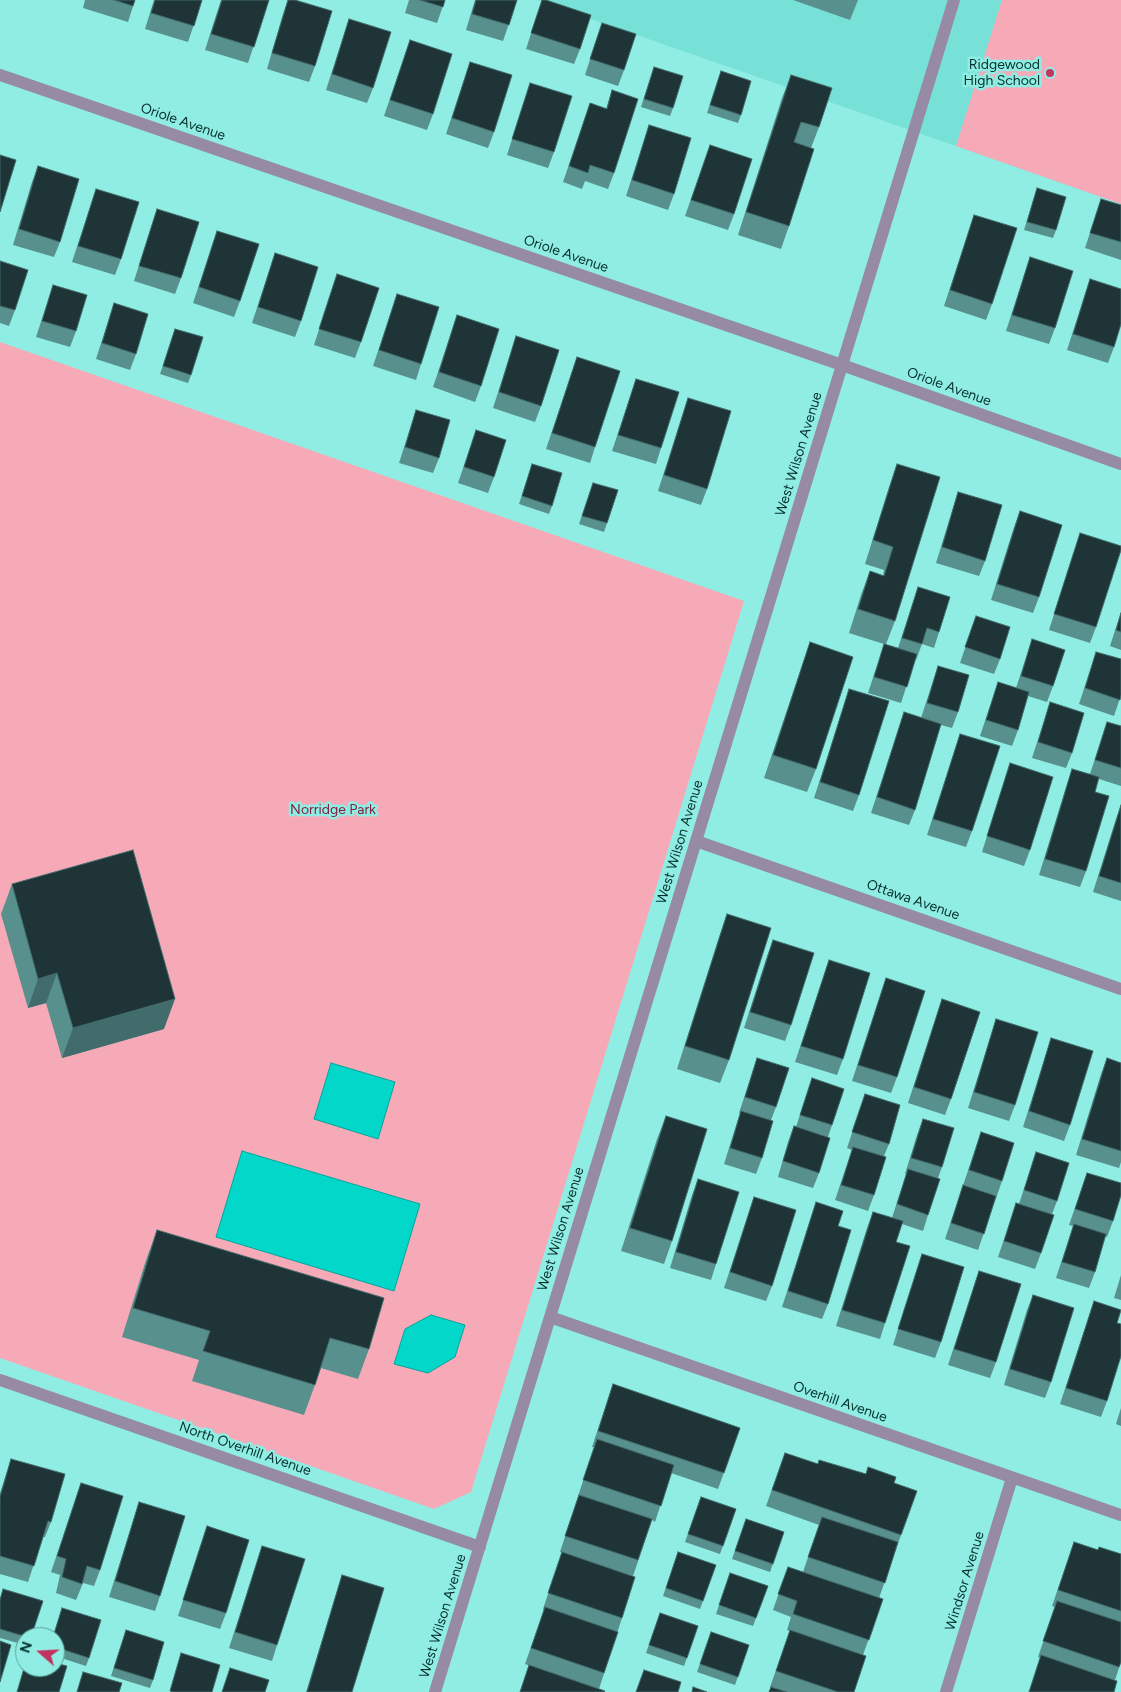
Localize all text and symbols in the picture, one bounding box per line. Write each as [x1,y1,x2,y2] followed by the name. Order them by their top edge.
[963,57,1040,90] place label: Ridgewood High School
[1044,67,1056,79] marker: Ridgewood High School
[138,100,228,144] street label: Oriole Avenue
[521,232,611,276] street label: Oriole Avenue
[905,364,993,410] street label: Oriole Avenue
[772,390,826,518] street label: West Wilson Avenue
[653,778,707,906] street label: West Wilson Avenue
[290,802,376,818] park label: Norridge Park
[864,876,962,924] street label: Ottawa Avenue
[534,1165,588,1293] street label: West Wilson Avenue
[791,1378,889,1426] street label: Overhill Avenue
[177,1418,313,1480] street label: North Overhill Avenue
[942,1529,988,1633] street label: Windsor Avenue
[416,1552,470,1680] street label: West Wilson Avenue
[15,1627,65,1677] north arrow
[16,1639,36,1655] text: N

